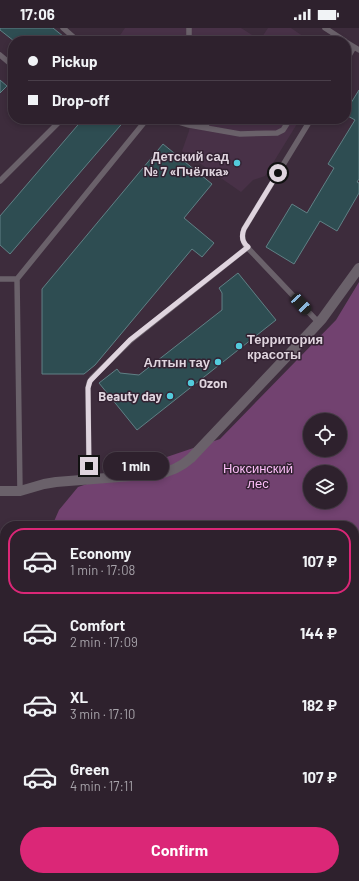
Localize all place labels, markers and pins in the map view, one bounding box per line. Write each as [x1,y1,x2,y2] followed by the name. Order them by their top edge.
[144,148,230,179] place label: Детский сад № 7 «Пчёлка»
[232,158,242,168] marker: Детский сад № 7 «Пчёлка»
[247,331,323,362] place label: Территория красоты
[234,341,244,351] marker: Территория красоты
[144,354,211,370] place label: Алтын тау
[213,357,223,367] marker: Алтын тау
[199,375,227,391] place label: Ozon
[186,378,196,388] marker: Ozon
[98,388,162,404] place label: Beauty day
[165,391,175,401] marker: Beauty day

